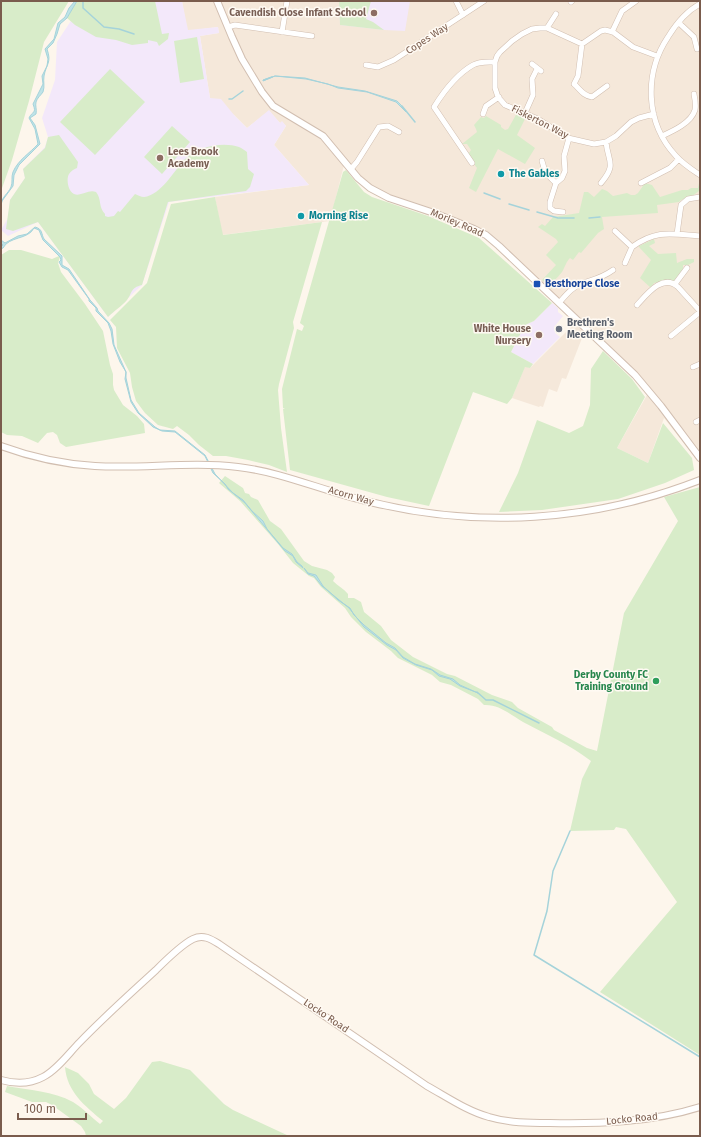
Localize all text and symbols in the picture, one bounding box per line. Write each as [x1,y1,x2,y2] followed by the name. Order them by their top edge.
[229,7,366,19] place label: Cavendish Close Infant School
[369,8,379,18] marker: Cavendish Close Infant School
[404,21,451,57] street label: Copes Way
[509,102,571,142] street label: Fiskerton Way
[167,146,219,170] place label: Lees Brook Academy
[155,153,165,163] marker: Lees Brook Academy
[509,168,559,180] place label: The Gables
[496,169,506,179] marker: The Gables
[429,206,485,240] street label: Morley Road
[309,210,369,222] place label: Morning Rise
[296,211,306,221] marker: Morning Rise
[545,278,620,290] place label: Besthorpe Close
[532,279,542,289] marker: Besthorpe Close
[567,317,632,341] place label: Brethren's Meeting Room
[474,323,532,347] place label: White House Nursery
[554,324,564,334] marker: Brethren's Meeting Room
[534,330,544,340] marker: White House Nursery
[327,484,375,508] street label: Acorn Way
[574,669,648,693] place label: Derby County FC Training Ground
[651,676,661,686] marker: Derby County FC Training Ground
[301,997,351,1036] street label: Locko Road
[18,1095,86,1121] scale bar
[24,1102,56,1116] text: 100 m
[606,1110,658,1128] street label: Locko Road

